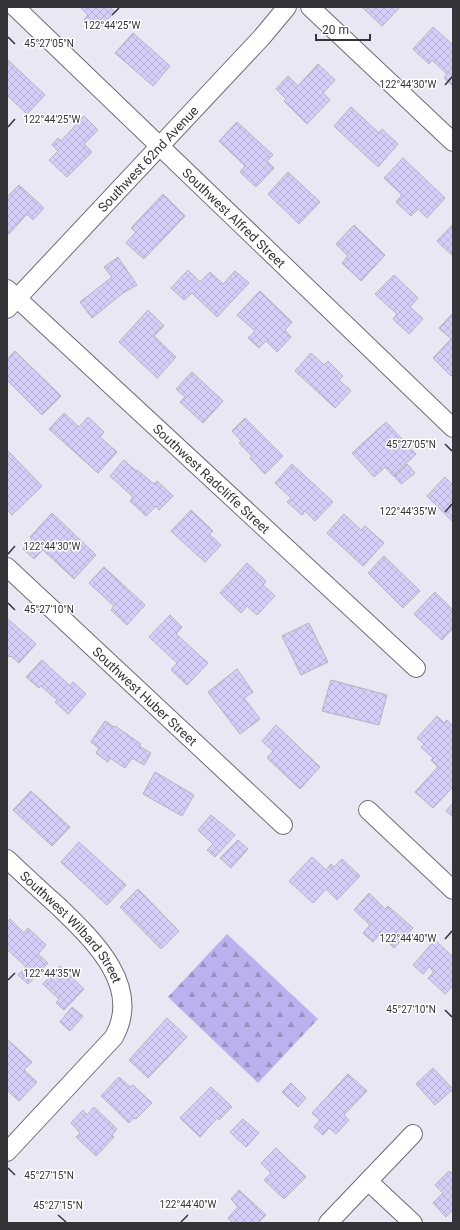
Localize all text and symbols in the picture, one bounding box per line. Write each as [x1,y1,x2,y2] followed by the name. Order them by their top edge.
[316,16,370,42] scale bar
[84,20,141,31] text: 122°44'25"W
[322,23,349,37] text: 20 m
[24,38,74,49] text: 45°27'05"N
[380,79,437,90] text: 122°44'30"W
[95,103,201,215] street label: Southwest 62nd Avenue
[24,114,81,125] text: 122°44'25"W
[180,165,289,271] street label: Southwest Alfred Street
[150,421,273,536] street label: Southwest Radcliffe Street
[386,439,436,450] text: 45°27'05"N
[380,506,437,517] text: 122°44'35"W
[24,541,81,552] text: 122°44'30"W
[24,604,74,615] text: 45°27'10"N
[90,644,200,748] street label: Southwest Huber Street
[17,868,125,985] street label: Southwest Wilbard Street
[380,933,437,944] text: 122°44'40"W
[24,968,81,979] text: 122°44'35"W
[386,1004,436,1015] text: 45°27'10"N
[24,1170,74,1181] text: 45°27'15"N
[160,1199,217,1210] text: 122°44'40"W
[33,1200,83,1211] text: 45°27'15"N

